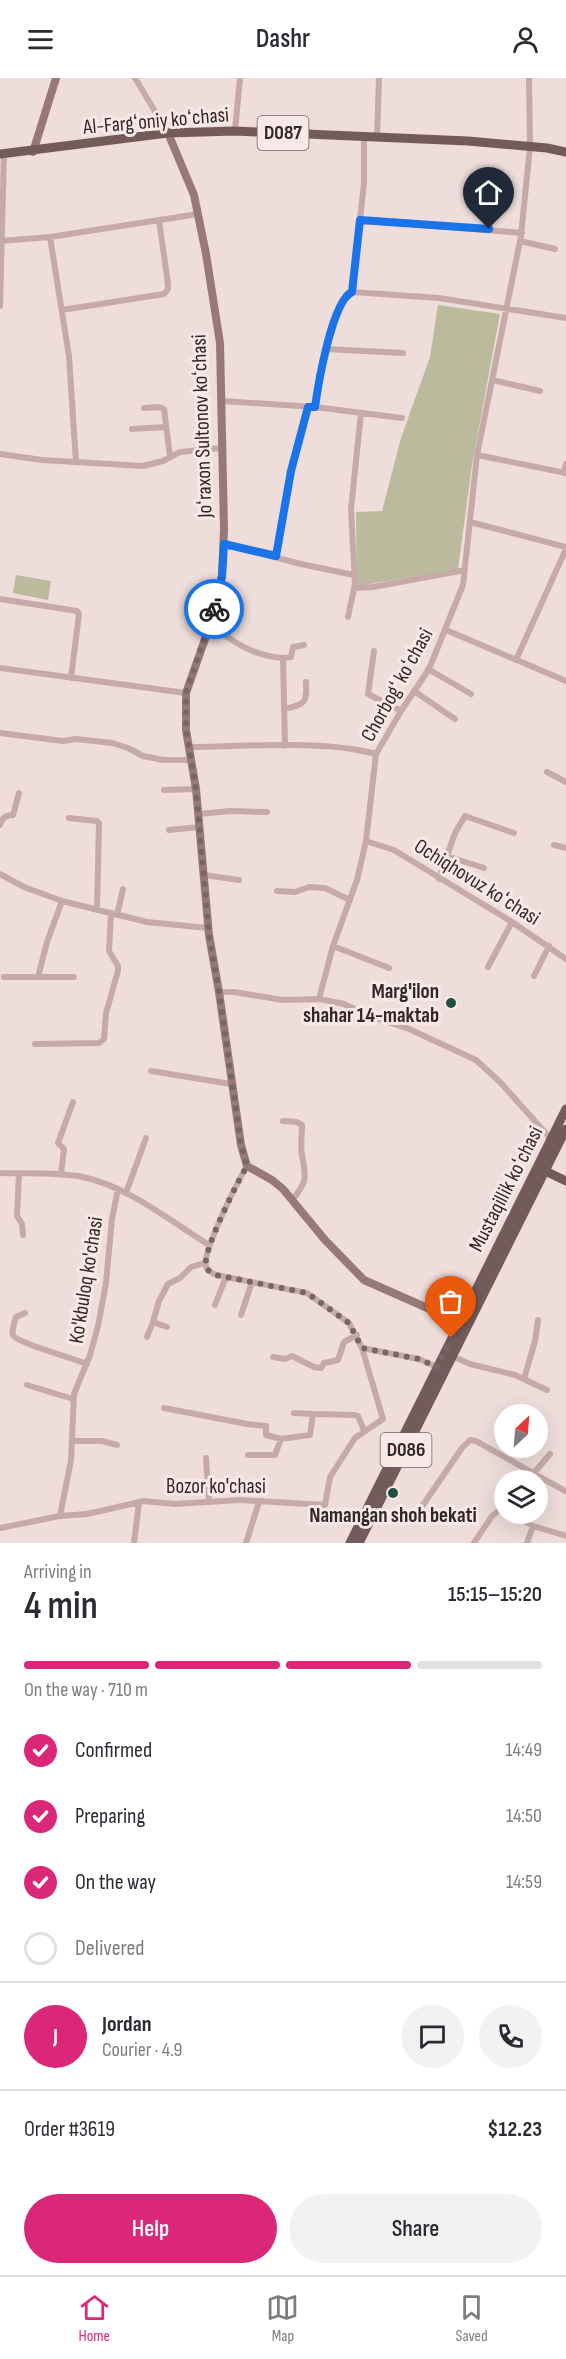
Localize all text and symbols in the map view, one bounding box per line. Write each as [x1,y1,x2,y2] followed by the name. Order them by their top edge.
[24,23,57,56] icon: menu
[256,23,310,55] text: Dashr
[509,23,542,56] icon: person
[81,102,230,140] street label: Al-Fargʻoniy koʻchasi
[258,116,308,150] road number: D087
[463,167,514,229] pin
[472,176,505,209] icon: home
[186,334,218,519] street label: Joʻraxon Sultonov koʻchasi
[184,579,244,639] courier
[198,593,231,626] icon: bike
[356,624,438,746] street label: Chorbogʻ koʻchasi
[409,833,545,931] street label: Ochiqhovuz koʻchasi
[303,979,439,1028] place label: Marg'ilon shahar 14-maktab
[444,996,458,1010] marker: Marg'ilon shahar 14-maktab
[464,1122,548,1256] street label: Mustaqillik koʻchasi
[64,1215,108,1345] street label: Ko'kbuloq ko'chasi
[425,1276,476,1338] pin
[434,1285,467,1318] icon: bag
[494,1404,548,1458] north arrow
[494,1404,548,1524] map controls
[380,1433,432,1467] road number: D086
[494,1470,548,1524] button: layers
[166,1474,266,1499] street label: Bozor ko'chasi
[386,1486,400,1500] marker: Namangan shoh bekati
[309,1503,477,1528] place label: Namangan shoh bekati
[24,1560,92,1584] text: Arriving in
[448,1581,542,1608] text: 15:15–15:20
[24,1583,98,1630] text: 4 min
[24,1678,148,1702] text: On the way · 710 m
[24,1734,57,1767] icon: check
[75,1737,152,1764] text: Confirmed
[506,1738,542,1762] text: 14:49
[24,1800,57,1833] icon: check
[75,1803,145,1830] text: Preparing
[506,1804,542,1828] text: 14:50
[24,1866,57,1899] icon: check
[75,1869,156,1896] text: On the way
[506,1870,542,1894] text: 14:59
[75,1935,144,1962] text: Delivered
[401,2005,464,2068] button: chat
[479,2005,542,2068] button: phone
[102,2011,151,2038] text: Jordan
[53,2023,58,2050] text: J
[102,2038,182,2062] text: Courier · 4.9
[24,2116,115,2143] text: Order #3619
[487,2116,542,2143] text: $12.23
[24,2194,277,2263] button: Help
[289,2194,542,2263] button: Share
[78,2291,111,2346] tab: Home
[266,2291,299,2346] tab: Map
[455,2291,488,2346] tab: Saved

